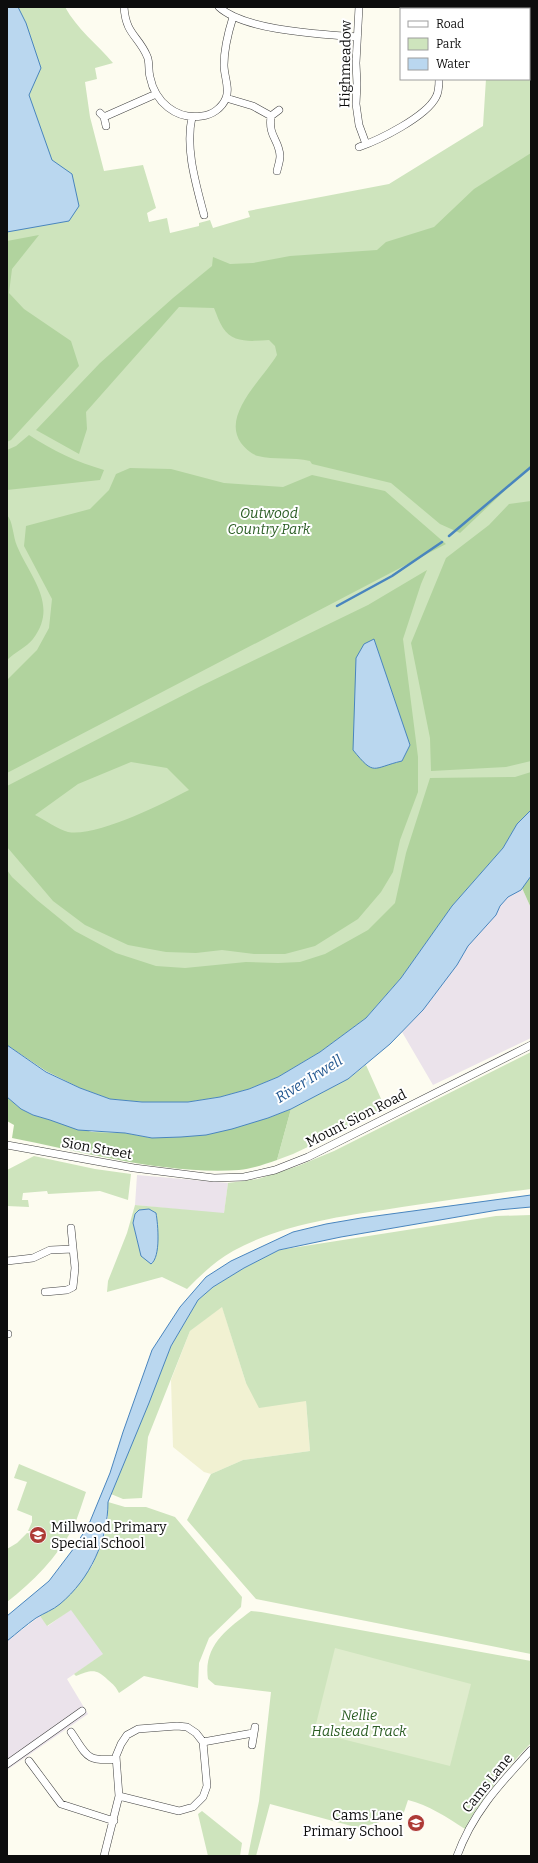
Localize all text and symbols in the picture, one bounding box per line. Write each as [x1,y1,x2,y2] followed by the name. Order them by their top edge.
[400,8,530,80] legend
[436,17,464,31] text: Road
[336,19,355,108] street label: Highmeadow
[436,37,462,51] text: Park
[436,57,471,71] text: Water
[228,505,311,538] park label: Outwood Country Park
[272,1051,346,1107] water label: River Irwell
[303,1086,409,1151] street label: Mount Sion Road
[60,1134,134,1163] street label: Sion Street
[51,1519,167,1552] place label: Millwood Primary Special School
[28,1525,48,1545] school or university icon: Millwood Primary Special School
[311,1707,407,1740] park label: Nellie Halstead Track
[458,1750,516,1816] street label: Cams Lane
[303,1807,403,1840] place label: Cams Lane Primary School
[406,1813,426,1833] school or university icon: Cams Lane Primary School

